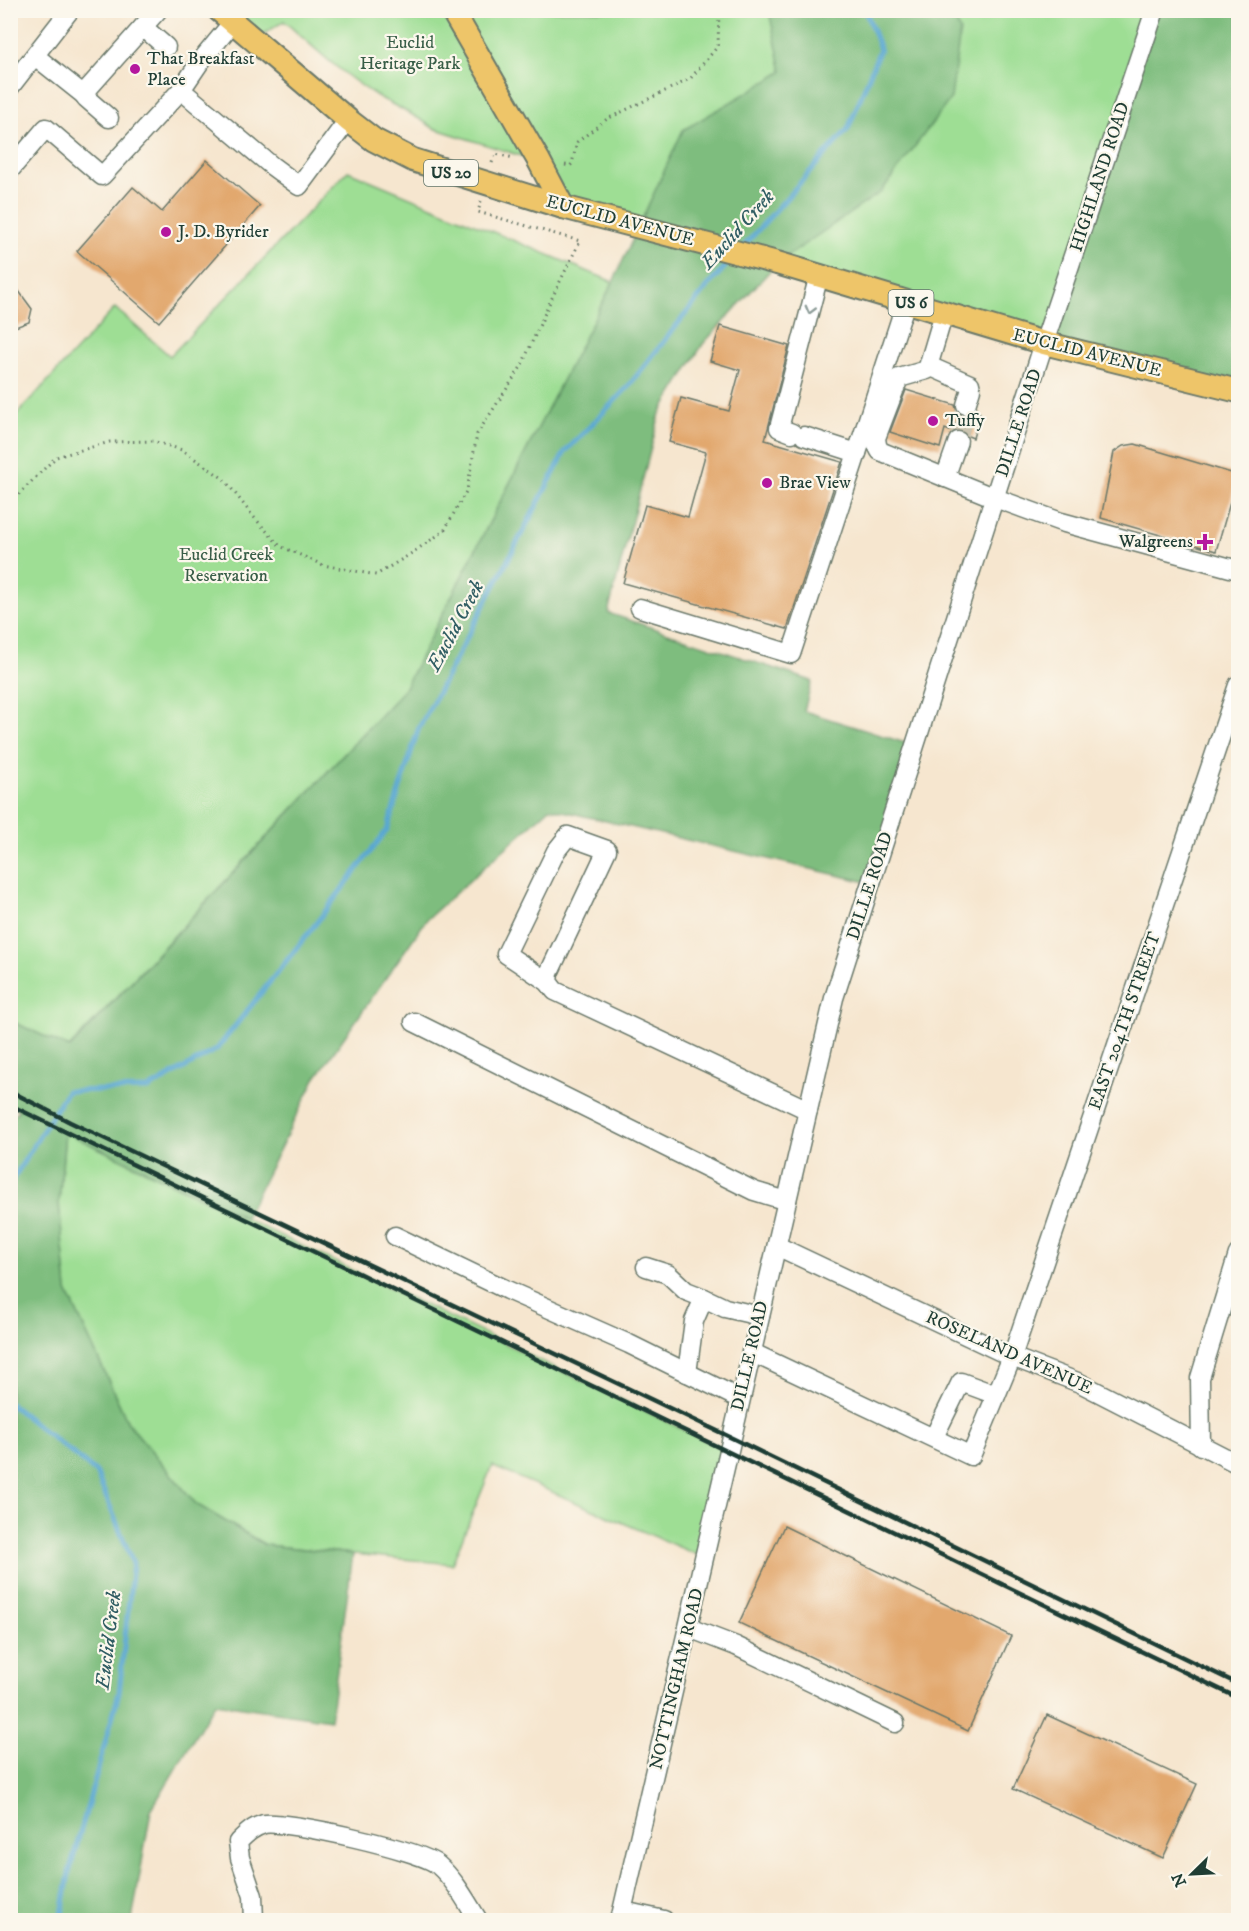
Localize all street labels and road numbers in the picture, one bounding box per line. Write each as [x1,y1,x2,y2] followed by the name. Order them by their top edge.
[1065,99,1135,255] street label: HIGHLAND ROAD
[424,160,478,186] road number: US 20
[543,191,697,251] street label: EUCLID AVENUE
[888,290,934,316] road number: US 6
[1010,324,1164,382] street label: EUCLID AVENUE
[991,366,1047,480] street label: DILLE ROAD
[842,829,898,943] street label: DILLE ROAD
[1084,929,1166,1113] street label: EAST 204TH STREET
[727,1299,773,1413] street label: DILLE ROAD
[922,1306,1096,1400] street label: ROSELAND AVENUE
[645,1586,709,1772] street label: NOTTINGHAM ROAD

